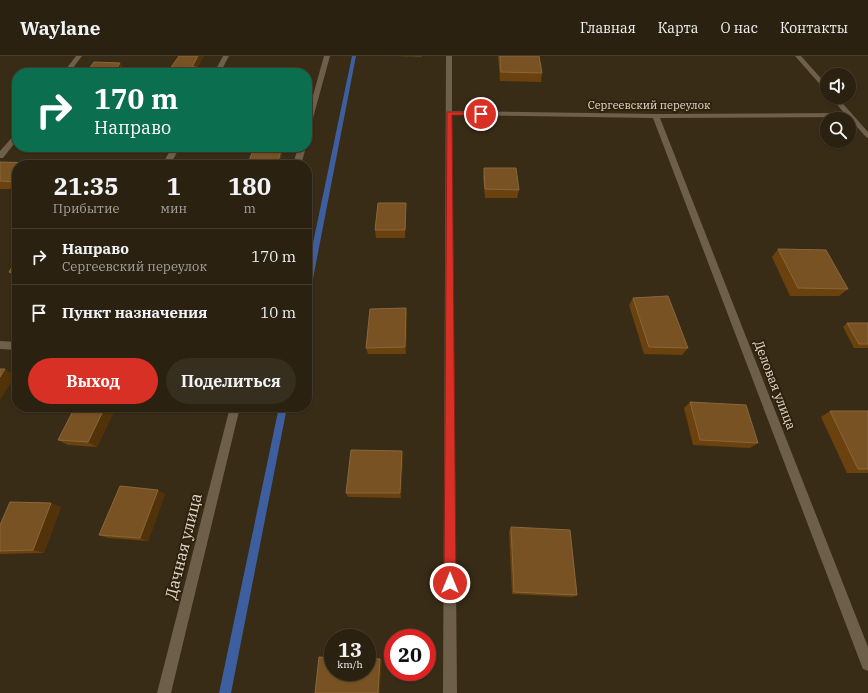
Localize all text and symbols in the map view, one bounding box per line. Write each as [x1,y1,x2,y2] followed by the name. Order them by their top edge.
[20,16,101,40] text: Waylane
[580,19,636,37] text: Главная
[658,19,699,37] text: Карта
[721,19,758,37] text: О нас
[780,19,848,37] text: Контакты
[820,68,856,148] map controls
[820,68,856,104] button: sound
[94,80,178,117] text: 170 m
[28,84,80,136] icon: right
[464,97,498,131] pin
[588,98,711,112] street label: Сергеевский переулок
[470,103,492,125] icon: arrive
[820,112,856,148] button: search
[94,116,171,139] text: Направо
[54,170,119,202] text: 21:35
[167,170,181,202] text: 1
[228,170,271,202] text: 180
[53,200,119,217] text: Прибытие
[160,200,187,217] text: мин
[243,200,256,217] text: m
[62,239,129,258] text: Направо
[28,246,50,268] icon: right
[251,247,296,266] text: 170 m
[62,258,207,275] text: Сергеевский переулок
[28,302,50,324] icon: arrive
[62,303,208,322] text: Пункт назначения
[260,303,296,322] text: 10 m
[750,338,800,432] street label: Деловая улица
[28,358,158,404] button: Выход
[166,358,296,404] button: Поделиться
[160,491,206,601] street label: Дачная улица
[429,562,471,604] position arrow
[384,629,436,681] speed limit sign: 20
[338,636,362,663] text: 13
[337,658,363,671] text: km/h

